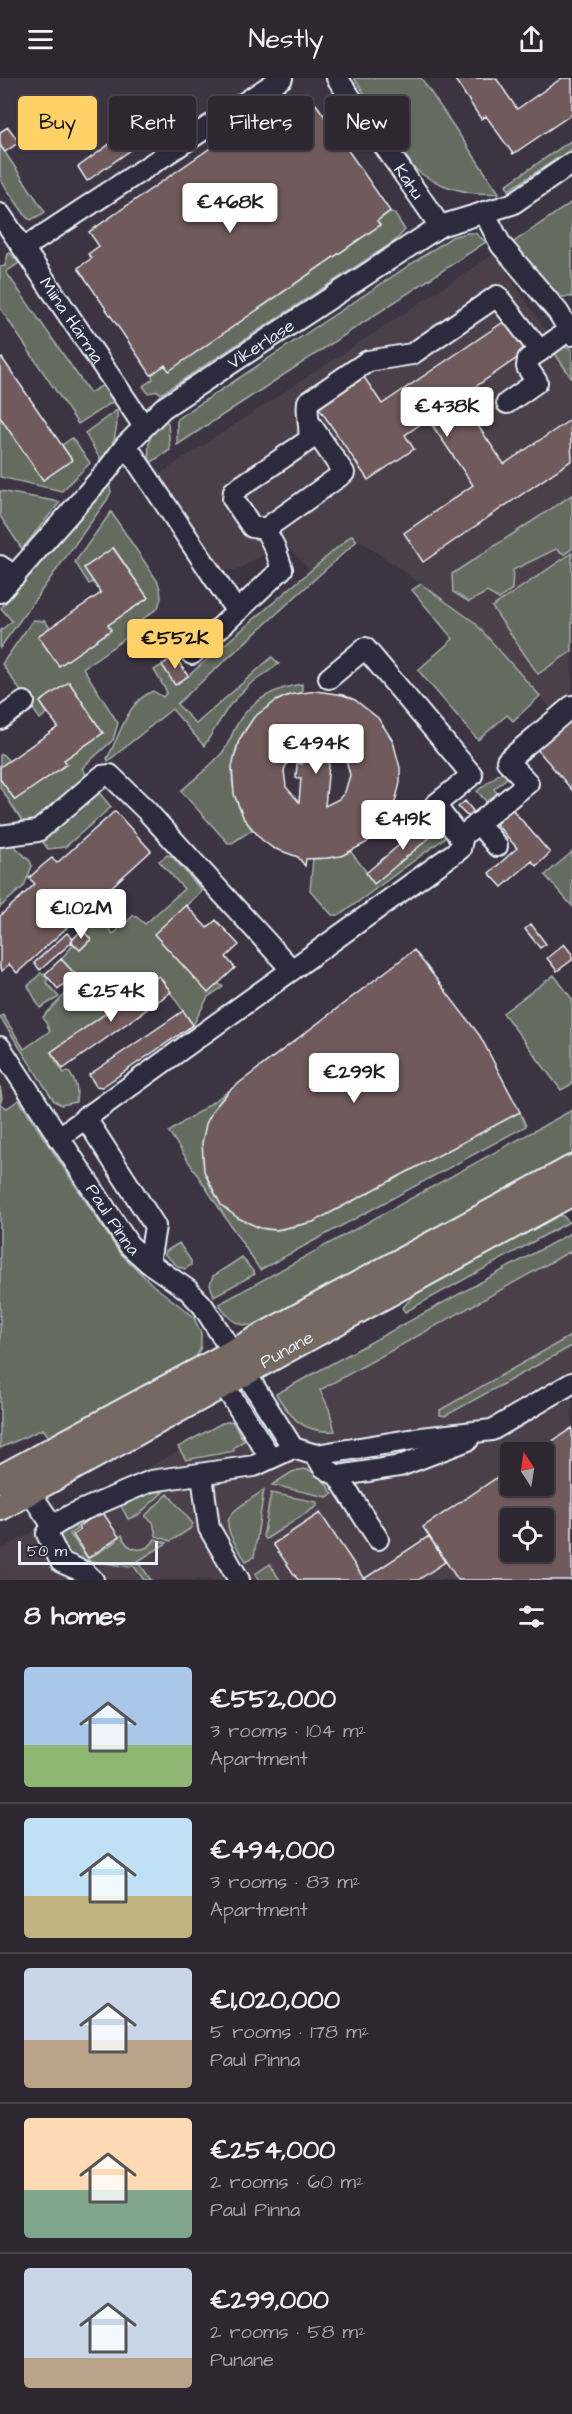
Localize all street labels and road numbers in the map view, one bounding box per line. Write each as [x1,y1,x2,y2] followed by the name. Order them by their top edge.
[388,159,430,204] street label: Kahu
[34,272,110,368] street label: Miina Härma
[222,312,299,375] street label: Vikerlase
[80,1179,145,1261] street label: Paul Pinna
[255,1324,318,1374] street label: Punane

